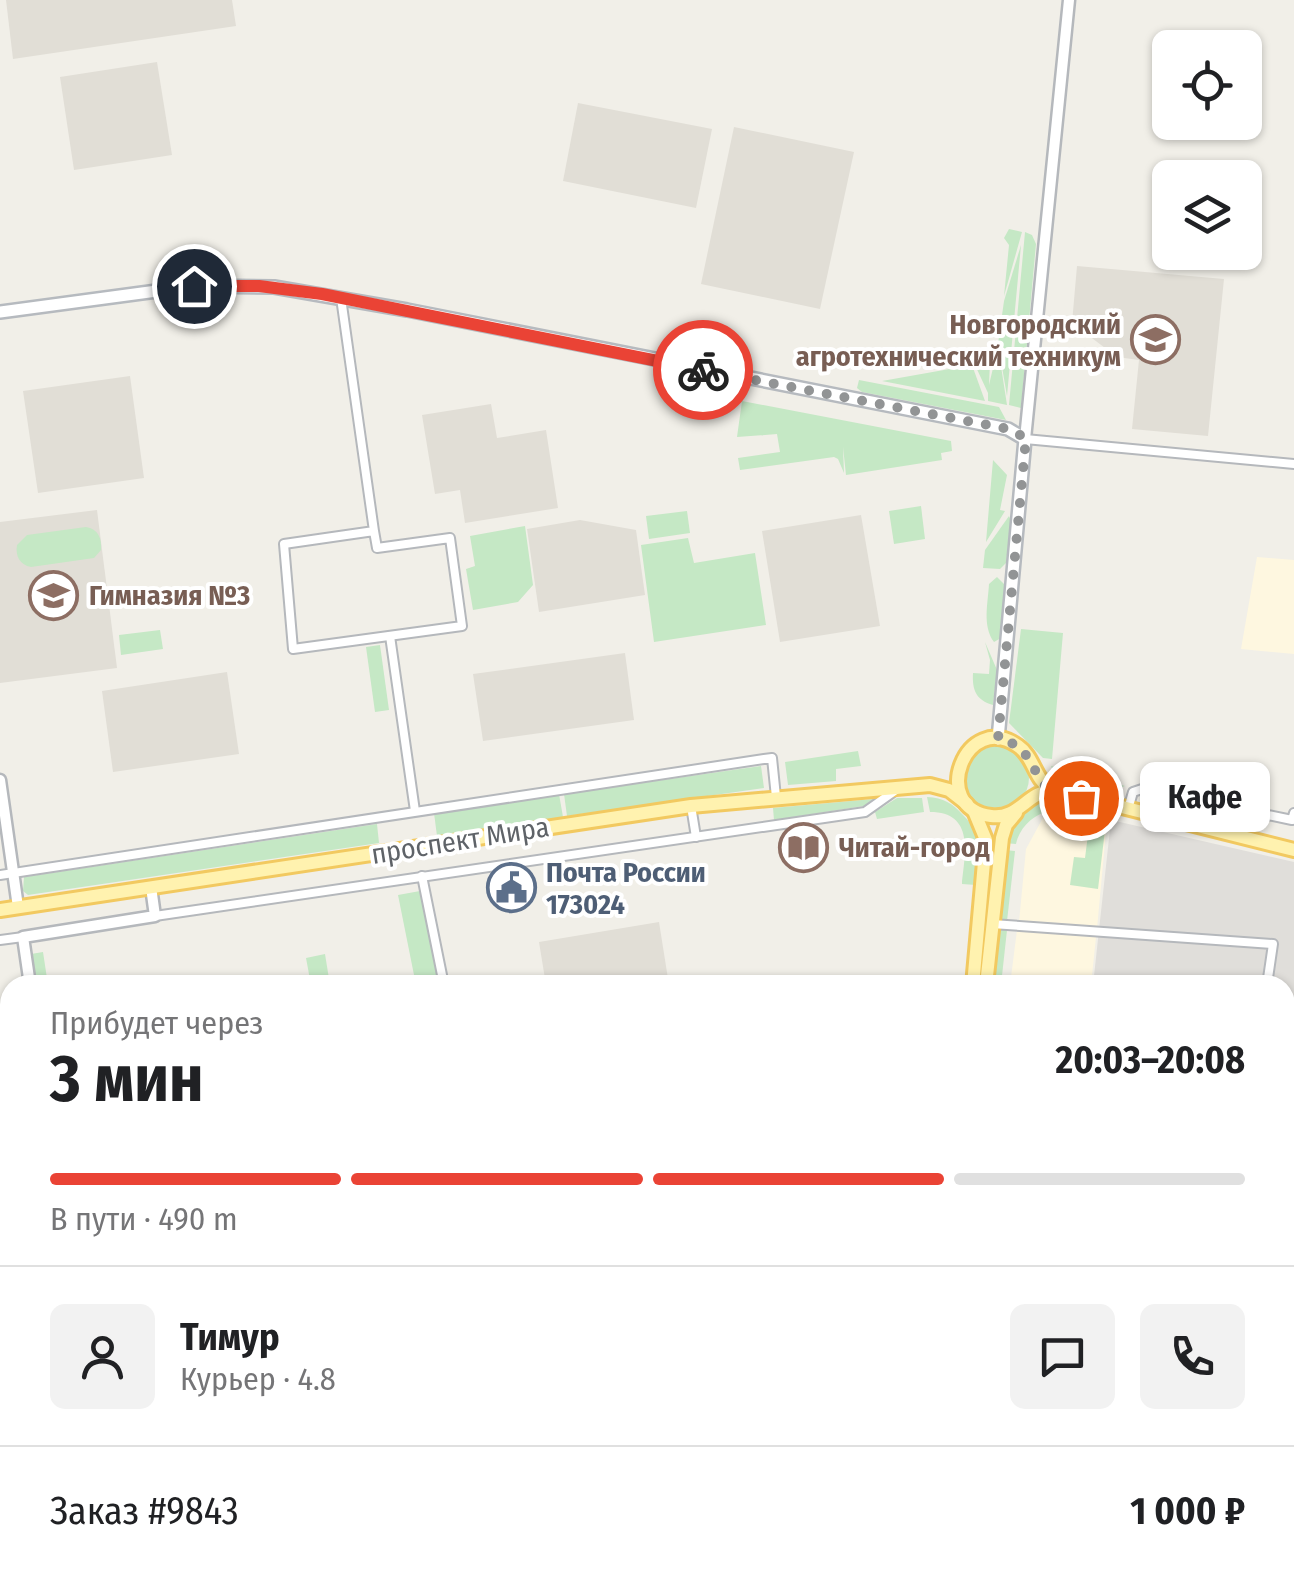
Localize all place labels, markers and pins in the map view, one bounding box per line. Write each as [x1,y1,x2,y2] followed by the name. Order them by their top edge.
[152,244,237,329] pin
[796,308,1121,373] place label: Новгородский агротехнический техникум
[1130,314,1182,366] school or university icon: Новгородский агротехнический техникум
[28,569,80,621] school or university icon: Гимназия №3
[89,579,250,612] place label: Гимназия №3
[1039,756,1124,841] pin
[1141,763,1271,833] callout: Кафе
[778,821,830,873] library icon: Читай-город
[839,831,990,864] place label: Читай-город
[546,856,706,921] place label: Почта России 173024
[485,862,537,914] public building icon: Почта России 173024

